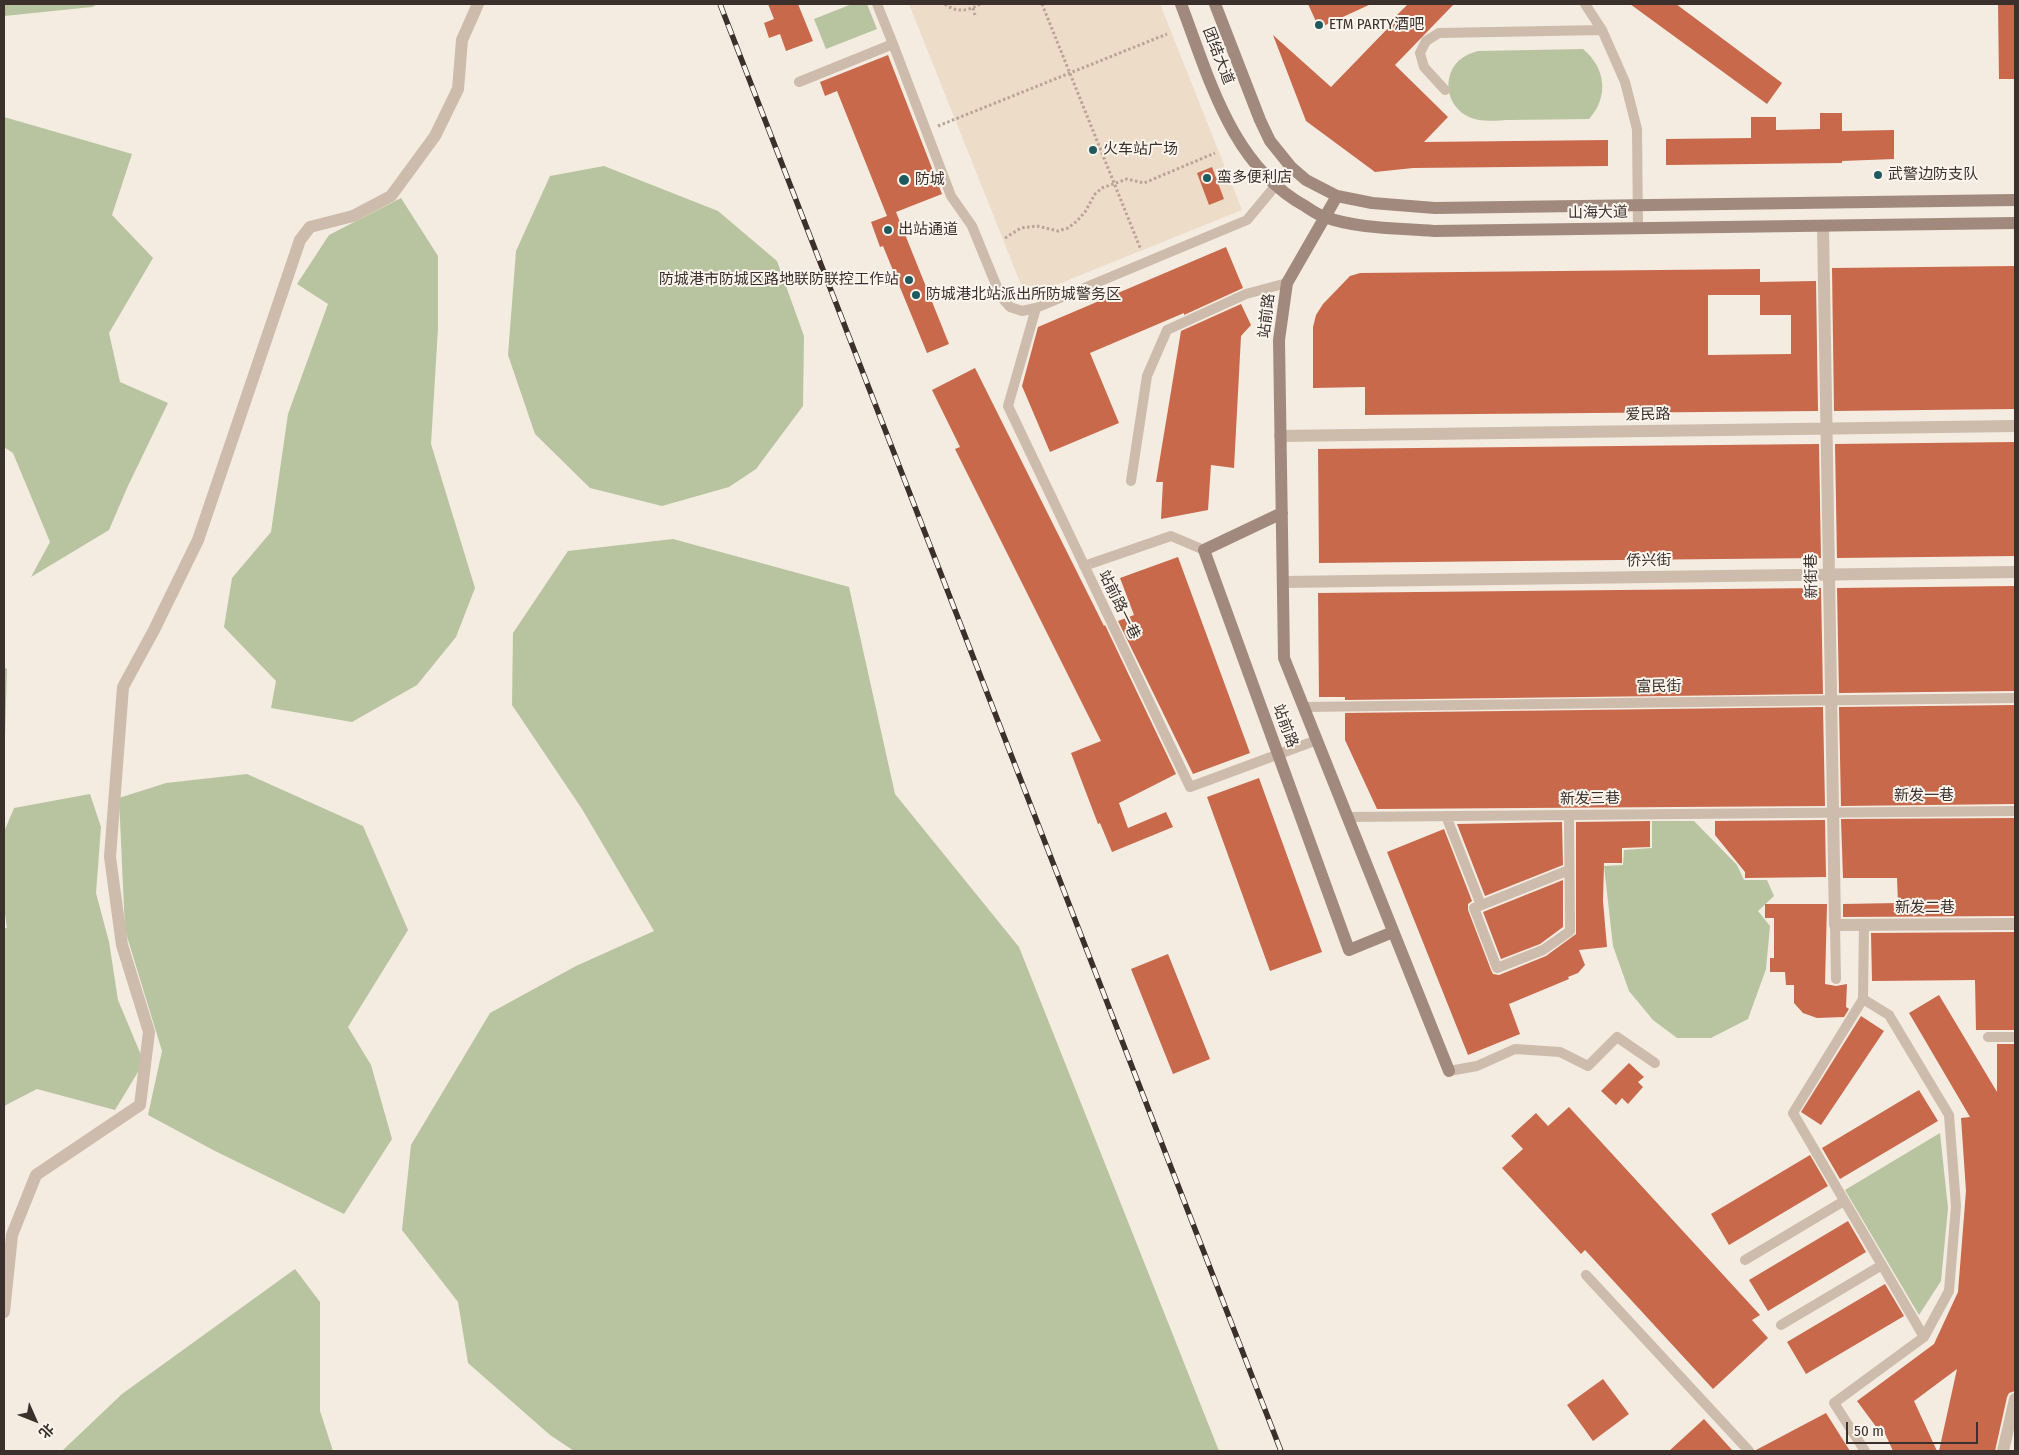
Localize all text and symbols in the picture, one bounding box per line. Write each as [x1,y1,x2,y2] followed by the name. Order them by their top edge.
[1329,16,1424,34] place label: ETM PARTY酒吧
[1313,19,1325,31] marker: ETM PARTY酒吧
[1199,25,1237,87] street label: 团结大道
[1103,141,1178,159] place label: 火车站广场
[1087,144,1099,156] marker: 火车站广场
[1888,166,1978,184] place label: 武警边防支队
[1217,169,1292,187] place label: 蛮多便利店
[1872,169,1884,181] marker: 武警边防支队
[915,171,945,189] place label: 防城
[1201,172,1213,184] marker: 蛮多便利店
[897,173,911,187] marker: 防城
[1568,203,1628,223] street label: 山海大道
[898,221,958,239] place label: 出站通道
[882,224,894,236] marker: 出站通道
[659,271,899,289] place label: 防城港市防城区路地联防联控工作站
[903,274,915,286] marker: 防城港市防城区路地联防联控工作站
[926,286,1121,304] place label: 防城港北站派出所防城警务区
[910,289,922,301] marker: 防城港北站派出所防城警务区
[1255,293,1279,339] street label: 站前路
[1625,406,1671,424] street label: 爱民路
[1626,552,1672,570] street label: 侨兴街
[1803,553,1821,599] street label: 新街巷
[1094,567,1144,643] street label: 站前路一巷
[1636,678,1682,696] street label: 富民街
[1269,702,1301,750] street label: 站前路
[1894,787,1954,805] street label: 新发一巷
[1560,789,1620,809] street label: 新发三巷
[1895,899,1955,917] street label: 新发二巷
[10,1395,60,1445] north arrow
[1849,1412,1982,1444] scale bar
[35,1420,57,1442] text: 北
[1854,1422,1884,1440] text: 50 m

